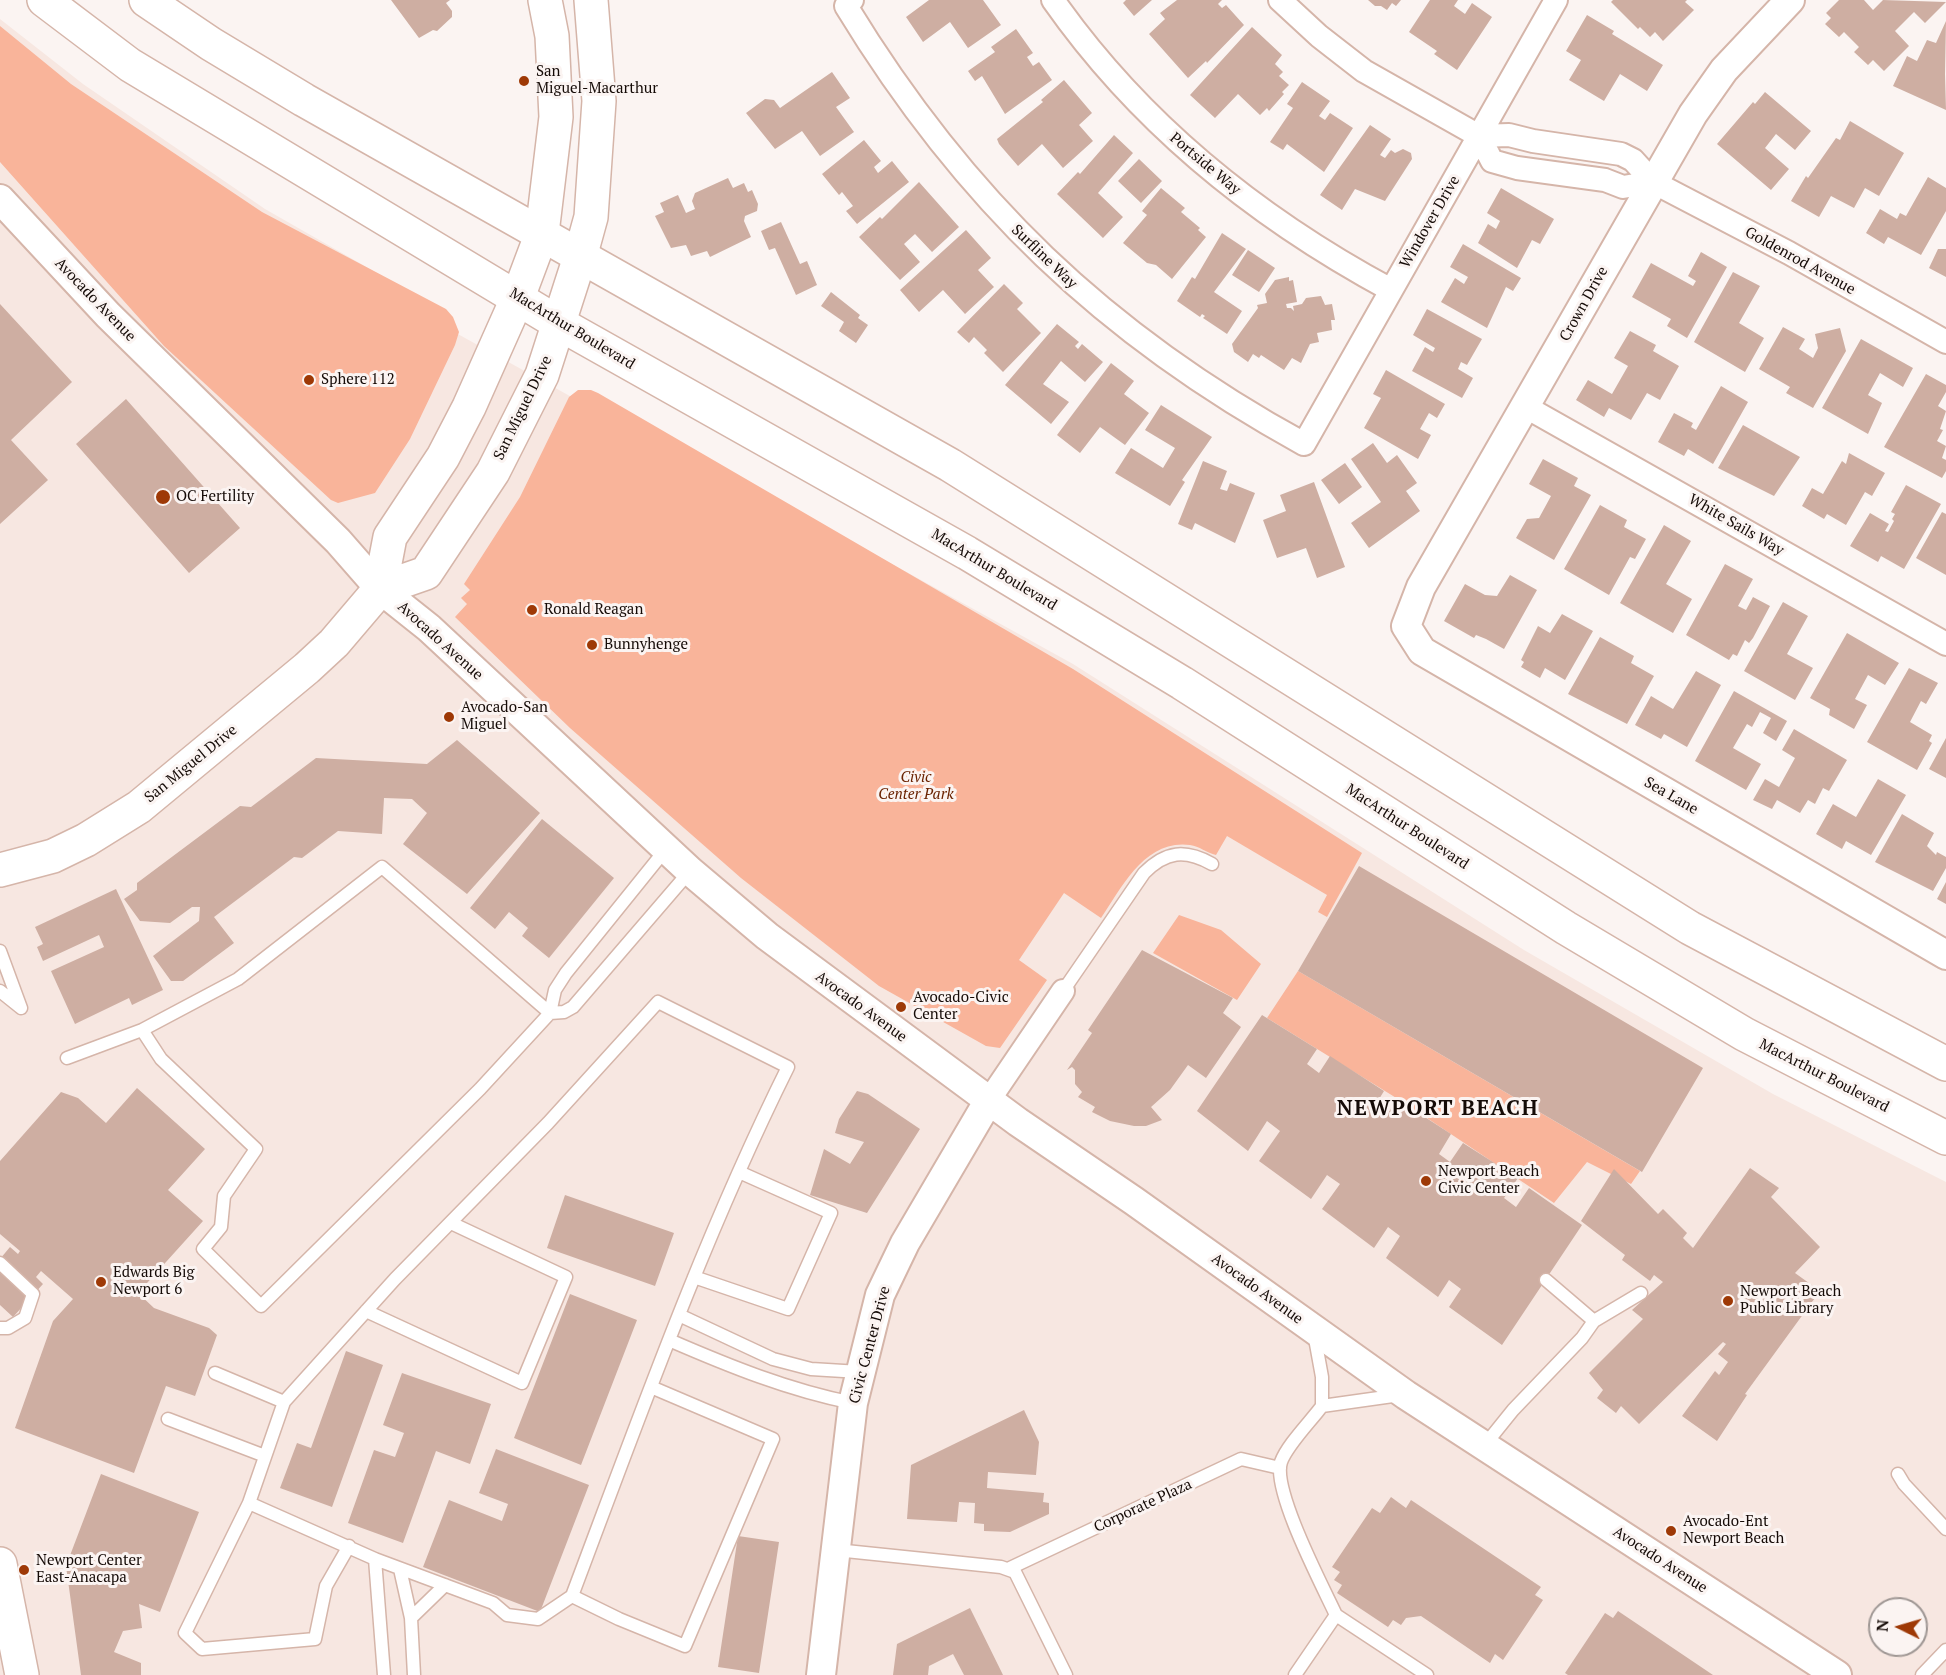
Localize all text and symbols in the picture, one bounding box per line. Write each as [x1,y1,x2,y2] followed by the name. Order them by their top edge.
[536,63,658,98] place label: San Miguel-Macarthur
[517,74,531,88] marker: San Miguel-Macarthur
[1166,129,1244,199] street label: Portside Way
[1396,173,1464,271] street label: Windover Drive
[1007,221,1081,293] street label: Surfline Way
[1742,223,1858,299] street label: Goldenrod Avenue
[51,255,139,345] street label: Avocado Avenue
[1556,263,1612,345] street label: Crown Drive
[506,284,638,374] street label: MacArthur Boulevard
[490,353,556,463] street label: San Miguel Drive
[321,371,395,389] place label: Sphere 112
[302,373,316,387] marker: Sphere 112
[154,488,172,506] marker: OC Fertility
[176,488,254,506] place label: OC Fertility
[1685,490,1787,560] street label: White Sails Way
[928,525,1060,615] street label: MacArthur Boulevard
[394,598,486,684] street label: Avocado Avenue
[544,601,643,619] place label: Ronald Reagan
[525,603,539,617] marker: Ronald Reagan
[604,636,688,654] place label: Bunnyhenge
[585,638,599,652] marker: Bunnyhenge
[461,699,548,734] place label: Avocado-San Miguel
[442,710,456,724] marker: Avocado-San Miguel
[141,721,241,807] street label: San Miguel Drive
[878,769,954,804] park label: Civic Center Park
[1641,773,1701,819] street label: Sea Lane
[1342,780,1472,874] street label: MacArthur Boulevard
[812,968,910,1046] street label: Avocado Avenue
[913,989,1009,1024] place label: Avocado-Civic Center
[894,1000,908,1014] marker: Avocado-Civic Center
[1756,1035,1892,1117] street label: MacArthur Boulevard
[1337,1096,1539,1122] district label: NEWPORT BEACH
[1438,1163,1539,1198] place label: Newport Beach Civic Center
[1419,1174,1433,1188] marker: Newport Beach Civic Center
[1208,1250,1306,1328] street label: Avocado Avenue
[113,1264,194,1299] place label: Edwards Big Newport 6
[94,1275,108,1289] marker: Edwards Big Newport 6
[1740,1283,1841,1318] place label: Newport Beach Public Library
[846,1284,894,1406] street label: Civic Center Drive
[1721,1294,1735,1308] marker: Newport Beach Public Library
[1091,1475,1195,1537] street label: Corporate Plaza
[1683,1513,1784,1548] place label: Avocado-Ent Newport Beach
[1610,1523,1710,1597] street label: Avocado Avenue
[1664,1524,1678,1538] marker: Avocado-Ent Newport Beach
[36,1552,142,1587] place label: Newport Center East-Anacapa
[17,1563,31,1577] marker: Newport Center East-Anacapa
[1868,1597,1928,1657] north arrow
[1871,1619,1894,1633] text: N

